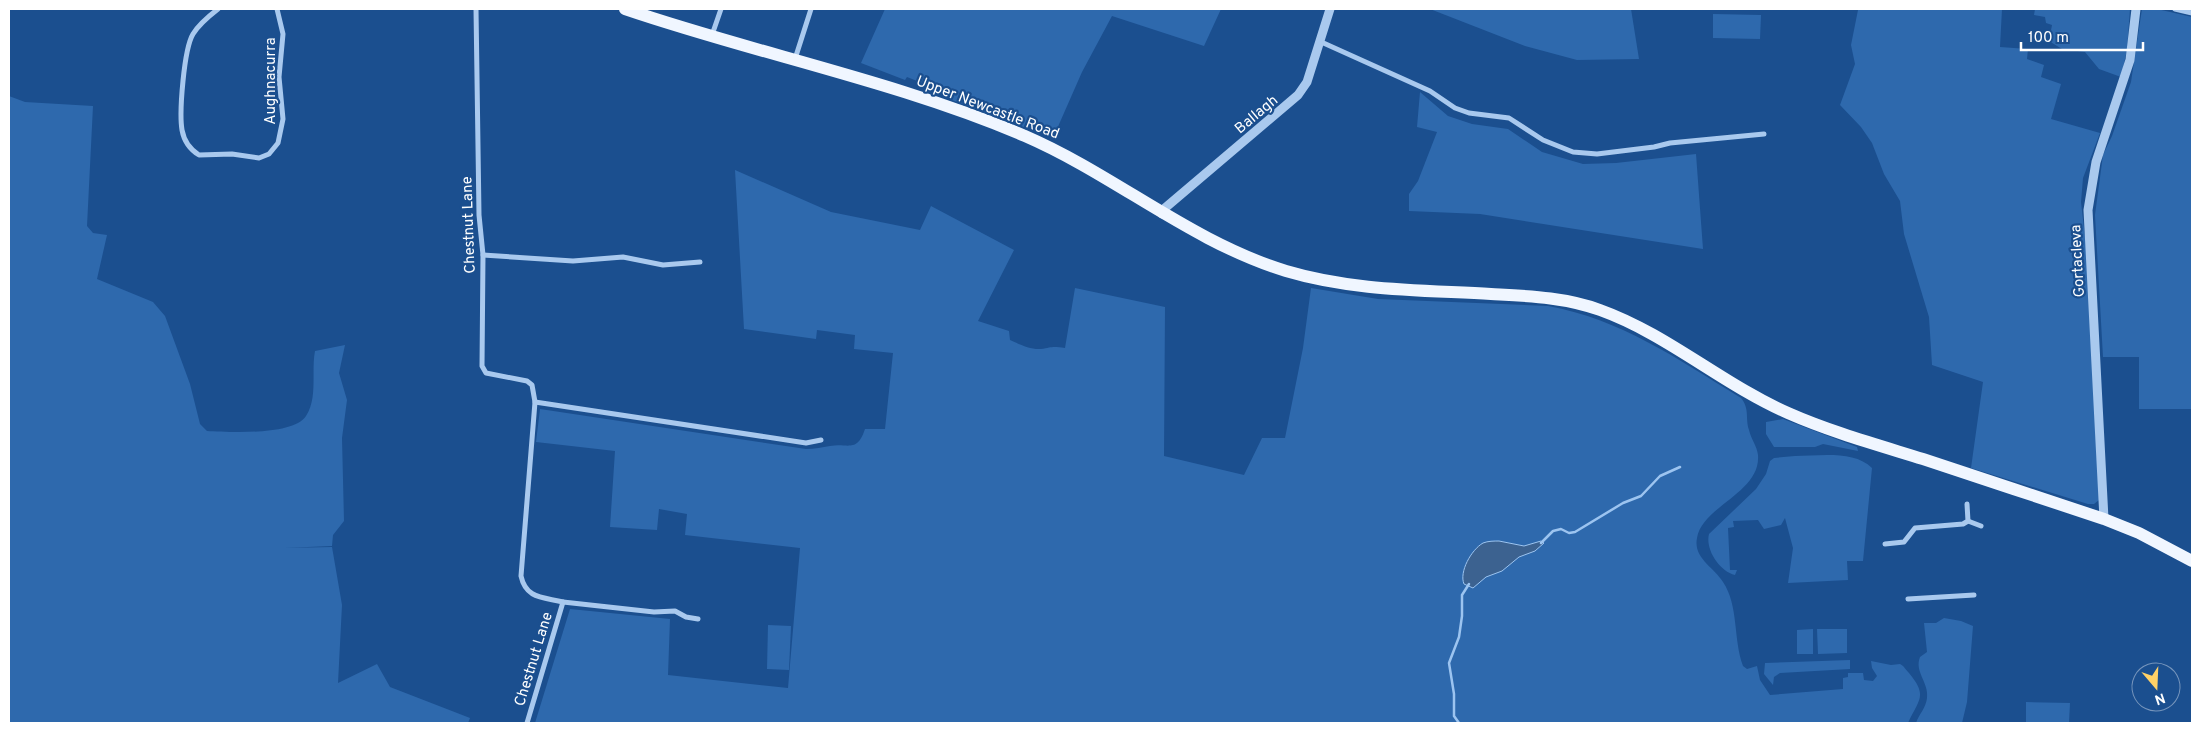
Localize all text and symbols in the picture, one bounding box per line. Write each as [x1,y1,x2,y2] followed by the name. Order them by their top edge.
[2021,20,2144,52] scale bar
[2028,29,2069,48] text: 100 m
[262,37,281,125] street label: Aughnacurra
[913,72,1062,144] street label: Upper Newcastle Road
[1231,92,1283,139] street label: Ballagh
[458,176,481,274] street label: Chestnut Lane
[2067,224,2090,298] street label: Gortacleva
[511,610,558,709] street label: Chestnut Lane
[2131,662,2181,712] north arrow
[2152,688,2167,708] text: N

